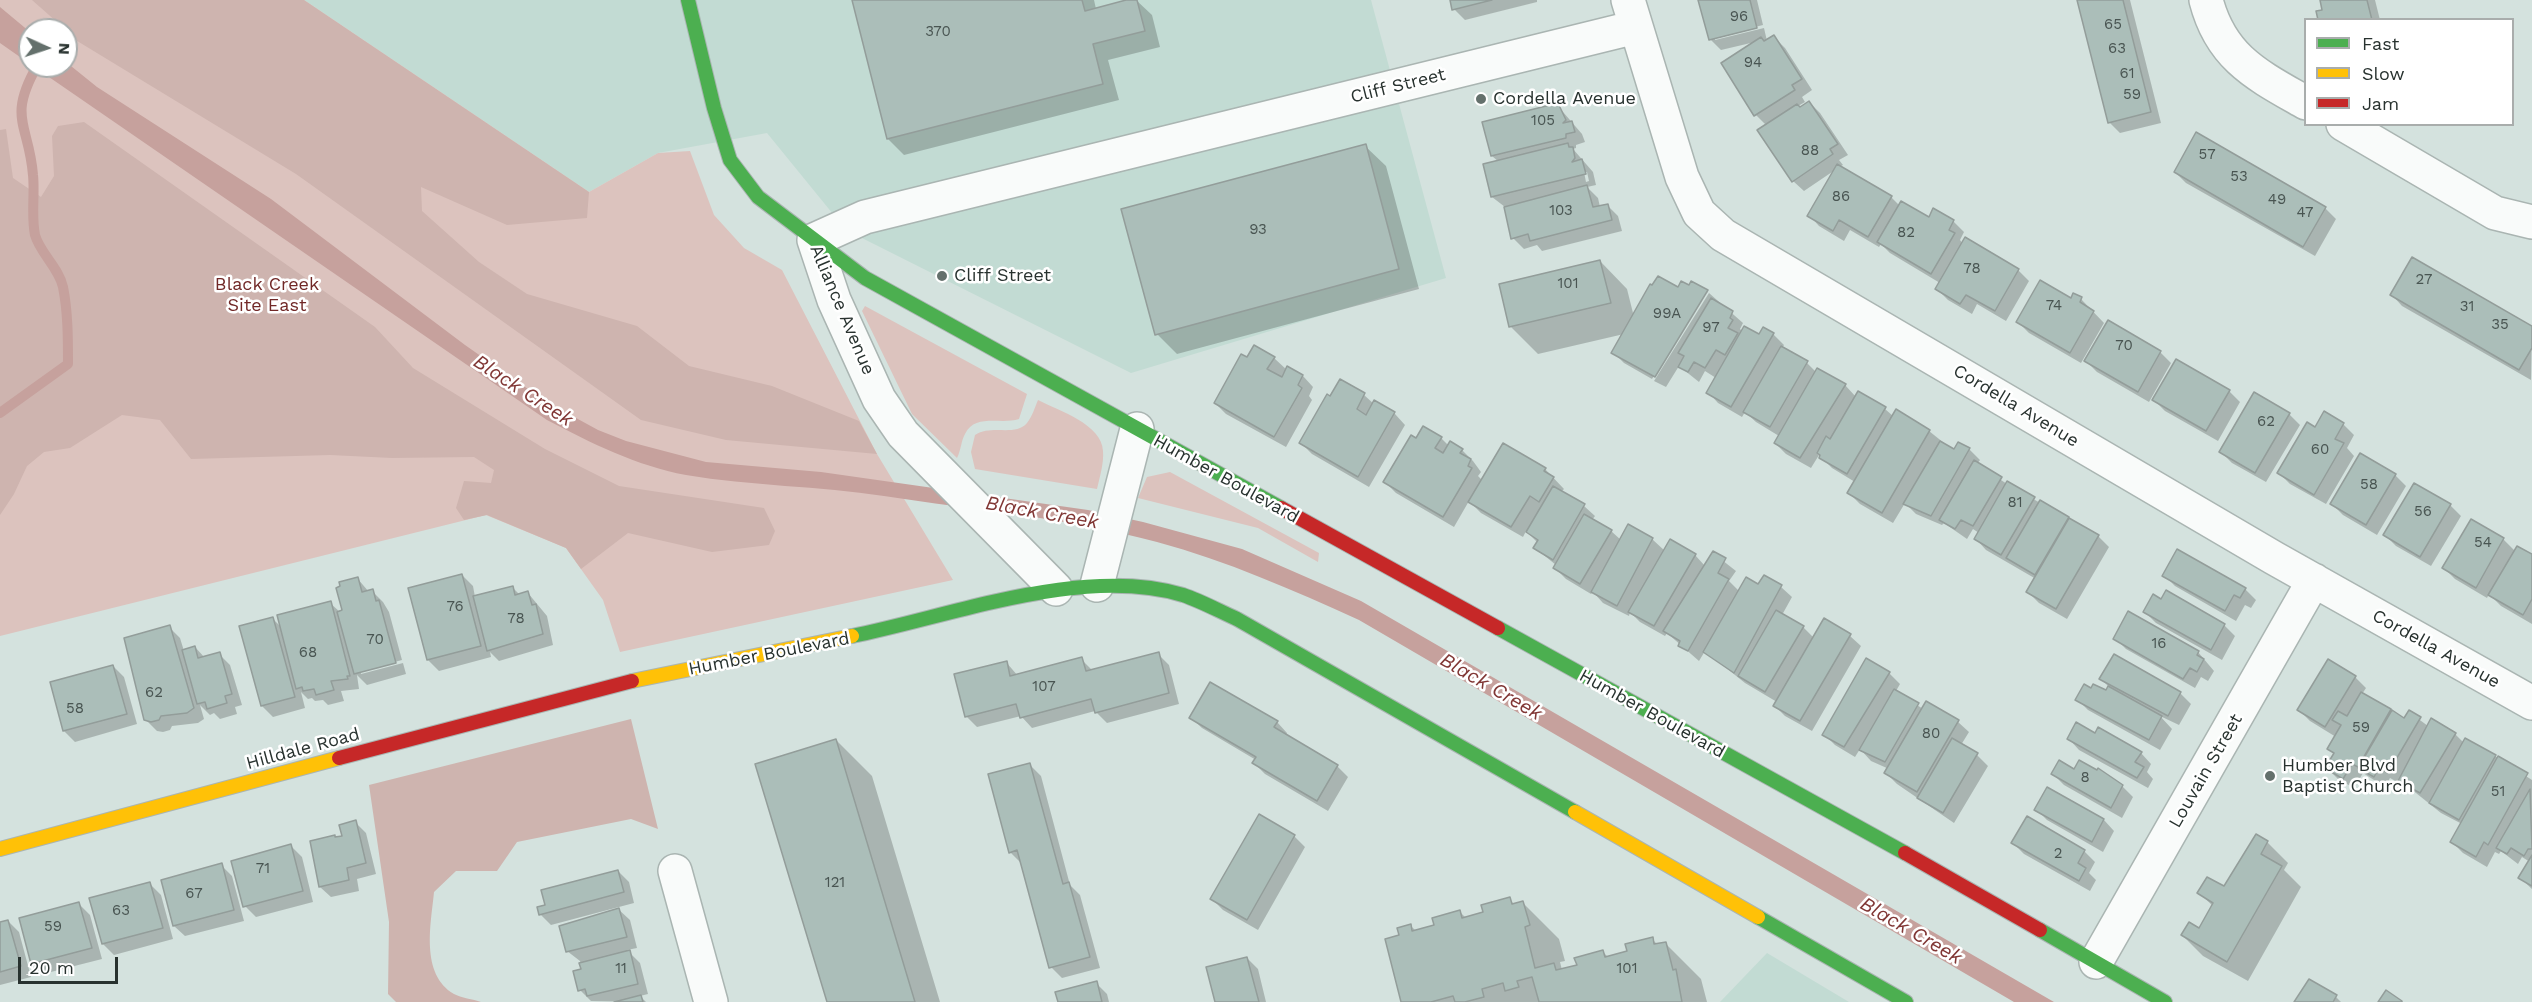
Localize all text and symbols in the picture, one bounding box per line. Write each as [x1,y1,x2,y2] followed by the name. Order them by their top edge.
[1730,8,1748,26] house number: 96
[2104,16,2122,34] house number: 65
[18,18,78,78] north arrow
[2304,18,2514,126] legend
[925,23,951,41] house number: 370
[2362,33,2399,54] text: Fast
[2108,40,2126,58] house number: 63
[55,42,74,55] text: N
[1744,54,1762,72] house number: 94
[2362,63,2405,84] text: Slow
[1348,64,1448,108] street label: Cliff Street
[2120,65,2134,83] house number: 61
[2123,86,2141,104] house number: 59
[1493,88,1636,110] place label: Cordella Avenue
[1474,92,1488,106] marker: Cordella Avenue
[2362,93,2399,114] text: Jam
[1531,112,1555,130] house number: 105
[1801,142,1819,160] house number: 88
[2198,146,2216,164] house number: 57
[2230,168,2248,186] house number: 53
[1832,188,1850,206] house number: 86
[2268,191,2286,209] house number: 49
[1549,202,1573,220] house number: 103
[2297,204,2313,222] house number: 47
[1249,221,1267,239] house number: 93
[1897,224,1915,242] house number: 82
[805,242,879,378] street label: Alliance Avenue
[1963,260,1981,278] house number: 78
[954,265,1051,287] place label: Cliff Street
[935,269,949,283] marker: Cliff Street
[2416,271,2432,289] house number: 27
[215,274,319,316] park label: Black Creek Site East
[1557,275,1579,293] house number: 101
[2046,297,2062,315] house number: 74
[2460,298,2474,316] house number: 31
[1653,305,1681,323] house number: 99A
[2491,316,2509,334] house number: 35
[1702,319,1720,337] house number: 97
[2115,337,2133,355] house number: 70
[469,350,577,432] water label: Black Creek
[1949,360,2083,452] street label: Cordella Avenue
[2257,413,2275,431] house number: 62
[1149,430,1303,528] street label: Humber Boulevard
[2311,441,2329,459] house number: 60
[2360,476,2378,494] house number: 58
[984,491,1100,535] water label: Black Creek
[2007,494,2023,512] house number: 81
[2414,503,2432,521] house number: 56
[2474,534,2492,552] house number: 54
[446,598,464,616] house number: 76
[2368,605,2504,693] street label: Cordella Avenue
[507,610,525,628] house number: 78
[687,628,851,680] street label: Humber Boulevard
[366,631,384,649] house number: 70
[2152,635,2166,653] house number: 16
[299,644,317,662] house number: 68
[1436,648,1546,726] water label: Black Creek
[1575,665,1729,763] street label: Humber Boulevard
[1032,678,1056,696] house number: 107
[145,684,163,702] house number: 62
[66,700,84,718] house number: 58
[2165,710,2247,832] street label: Louvain Street
[2352,719,2370,737] house number: 59
[244,723,362,775] street label: Hilldale Road
[1922,725,1940,743] house number: 80
[2282,755,2413,798] place label: Humber Blvd Baptist Church
[2080,769,2090,787] house number: 8
[2263,769,2277,783] marker: Humber Blvd Baptist Church
[2491,783,2505,801] house number: 51
[2054,845,2062,863] house number: 2
[256,860,270,878] house number: 71
[825,874,845,892] house number: 121
[185,885,203,903] house number: 67
[1856,892,1966,970] water label: Black Creek
[112,902,130,920] house number: 63
[44,918,62,936] house number: 59
[21,945,122,983] scale bar
[29,957,74,978] text: 20 m
[615,960,627,978] house number: 11
[1616,960,1638,978] house number: 101

